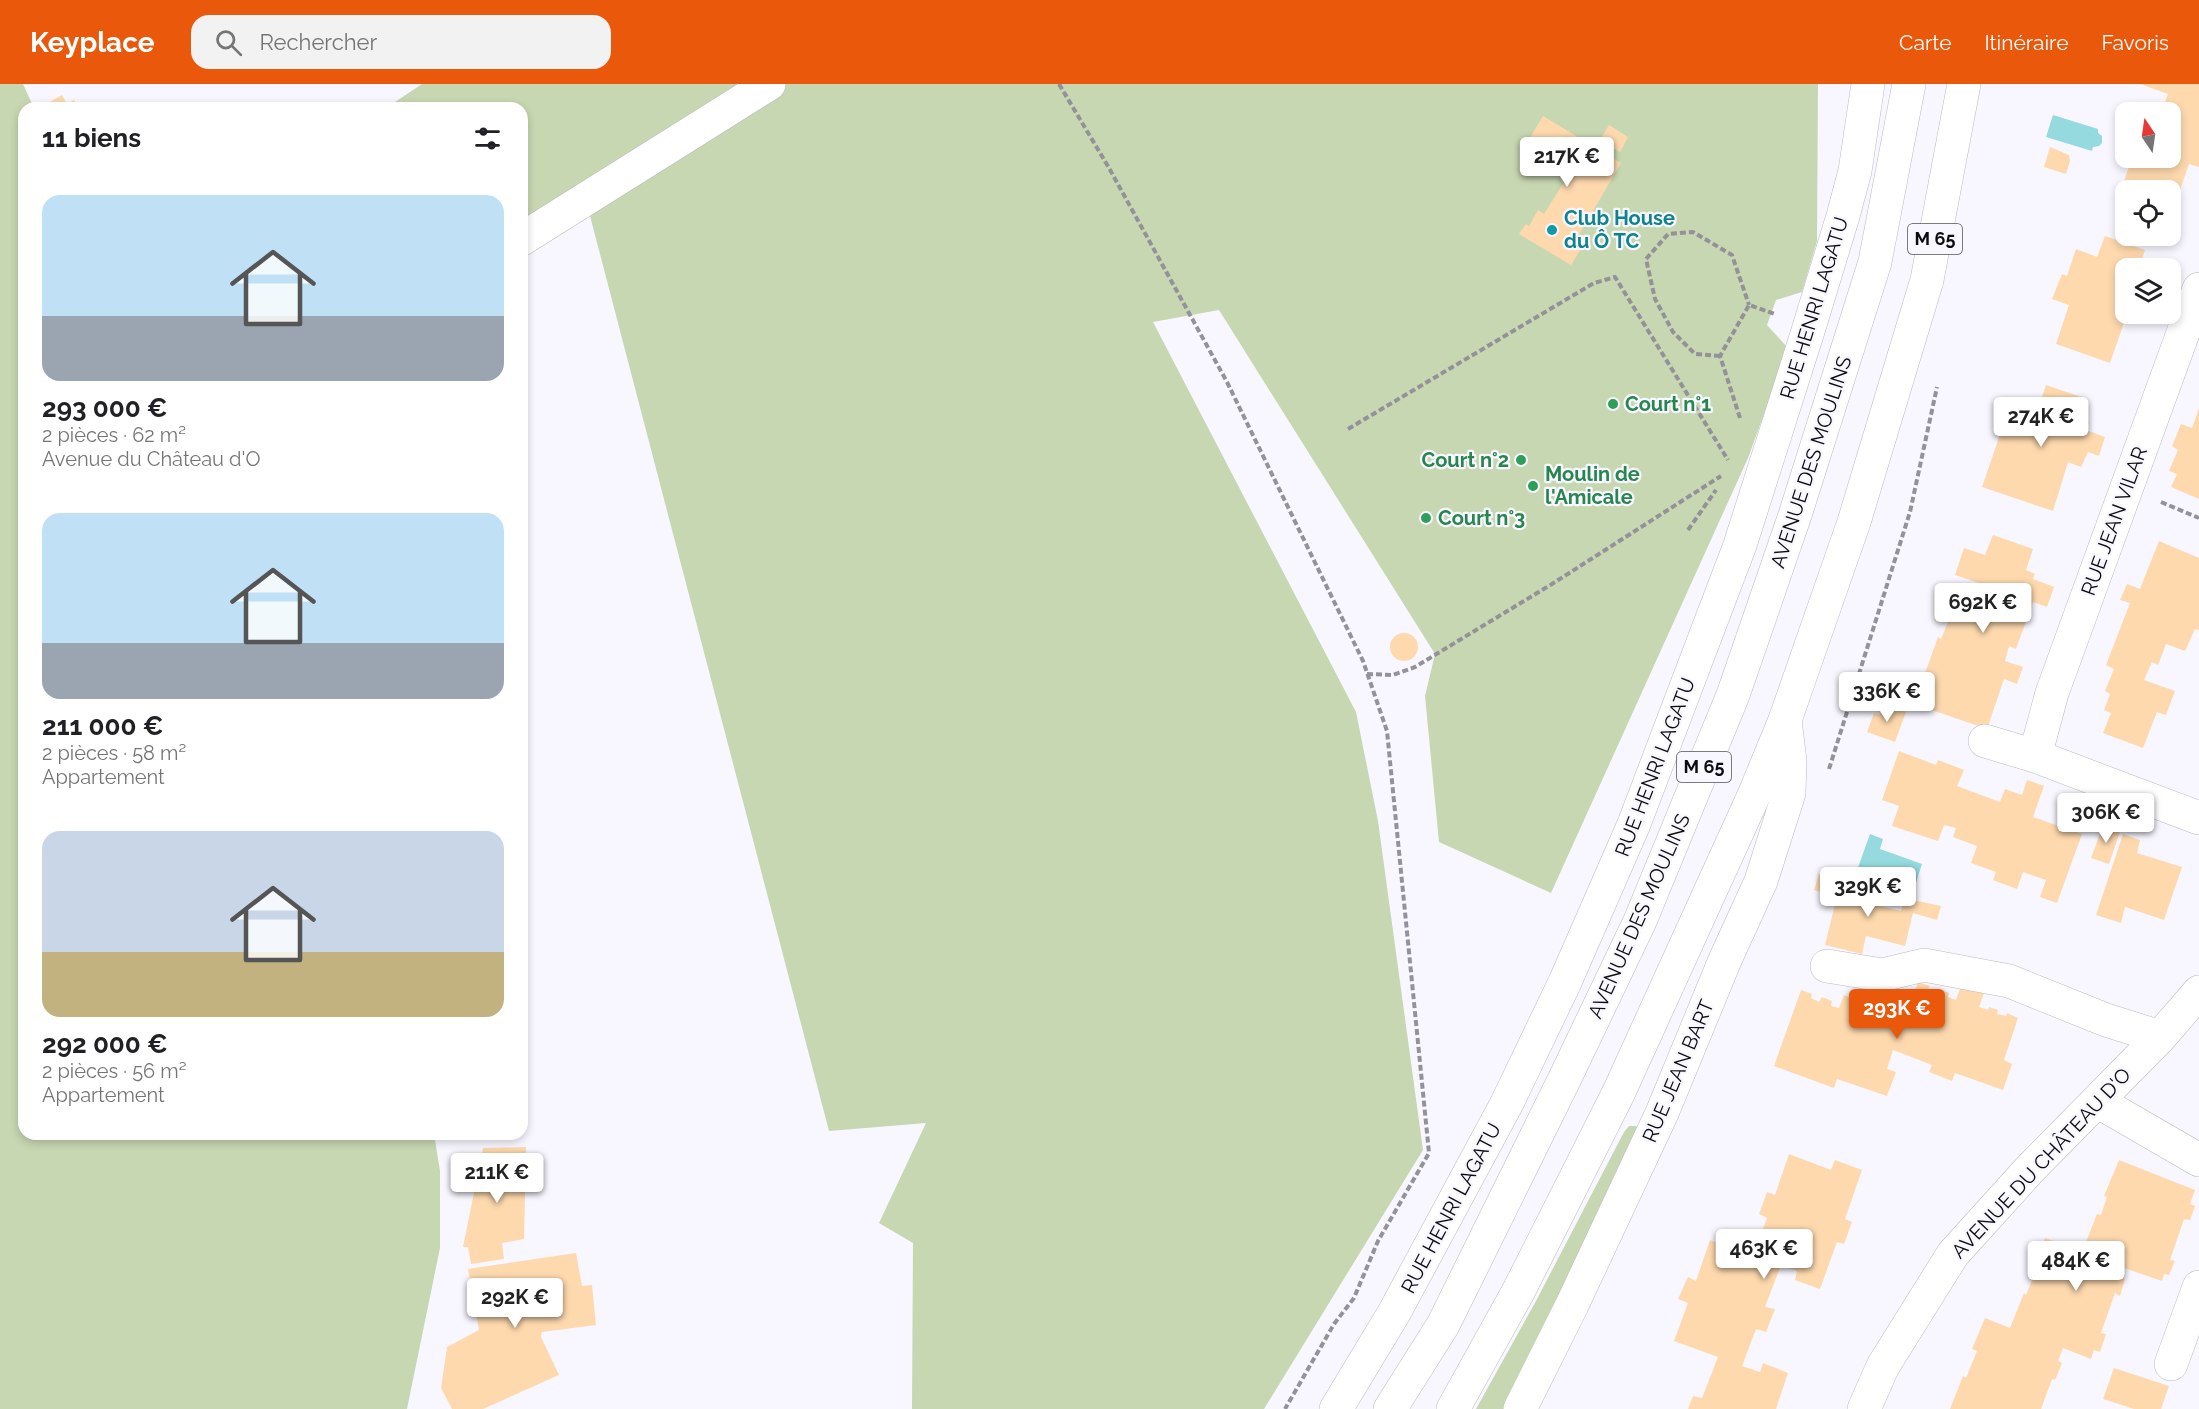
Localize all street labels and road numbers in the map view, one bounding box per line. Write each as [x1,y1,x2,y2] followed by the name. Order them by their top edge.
[1775,214,1853,402] street label: RUE HENRI LAGATU
[1908,224,1962,254] road number: M 65
[1765,353,1857,571] street label: AVENUE DES MOULINS
[2076,443,2152,599] street label: RUE JEAN VILAR
[1610,674,1700,860] street label: RUE HENRI LAGATU
[1677,752,1731,782] road number: M 65
[1583,810,1695,1022] street label: AVENUE DES MOULINS
[1637,996,1719,1146] street label: RUE JEAN BART
[1946,1063,2136,1263] street label: AVENUE DU CHÂTEAU D'O
[1396,1119,1506,1297] street label: RUE HENRI LAGATU

